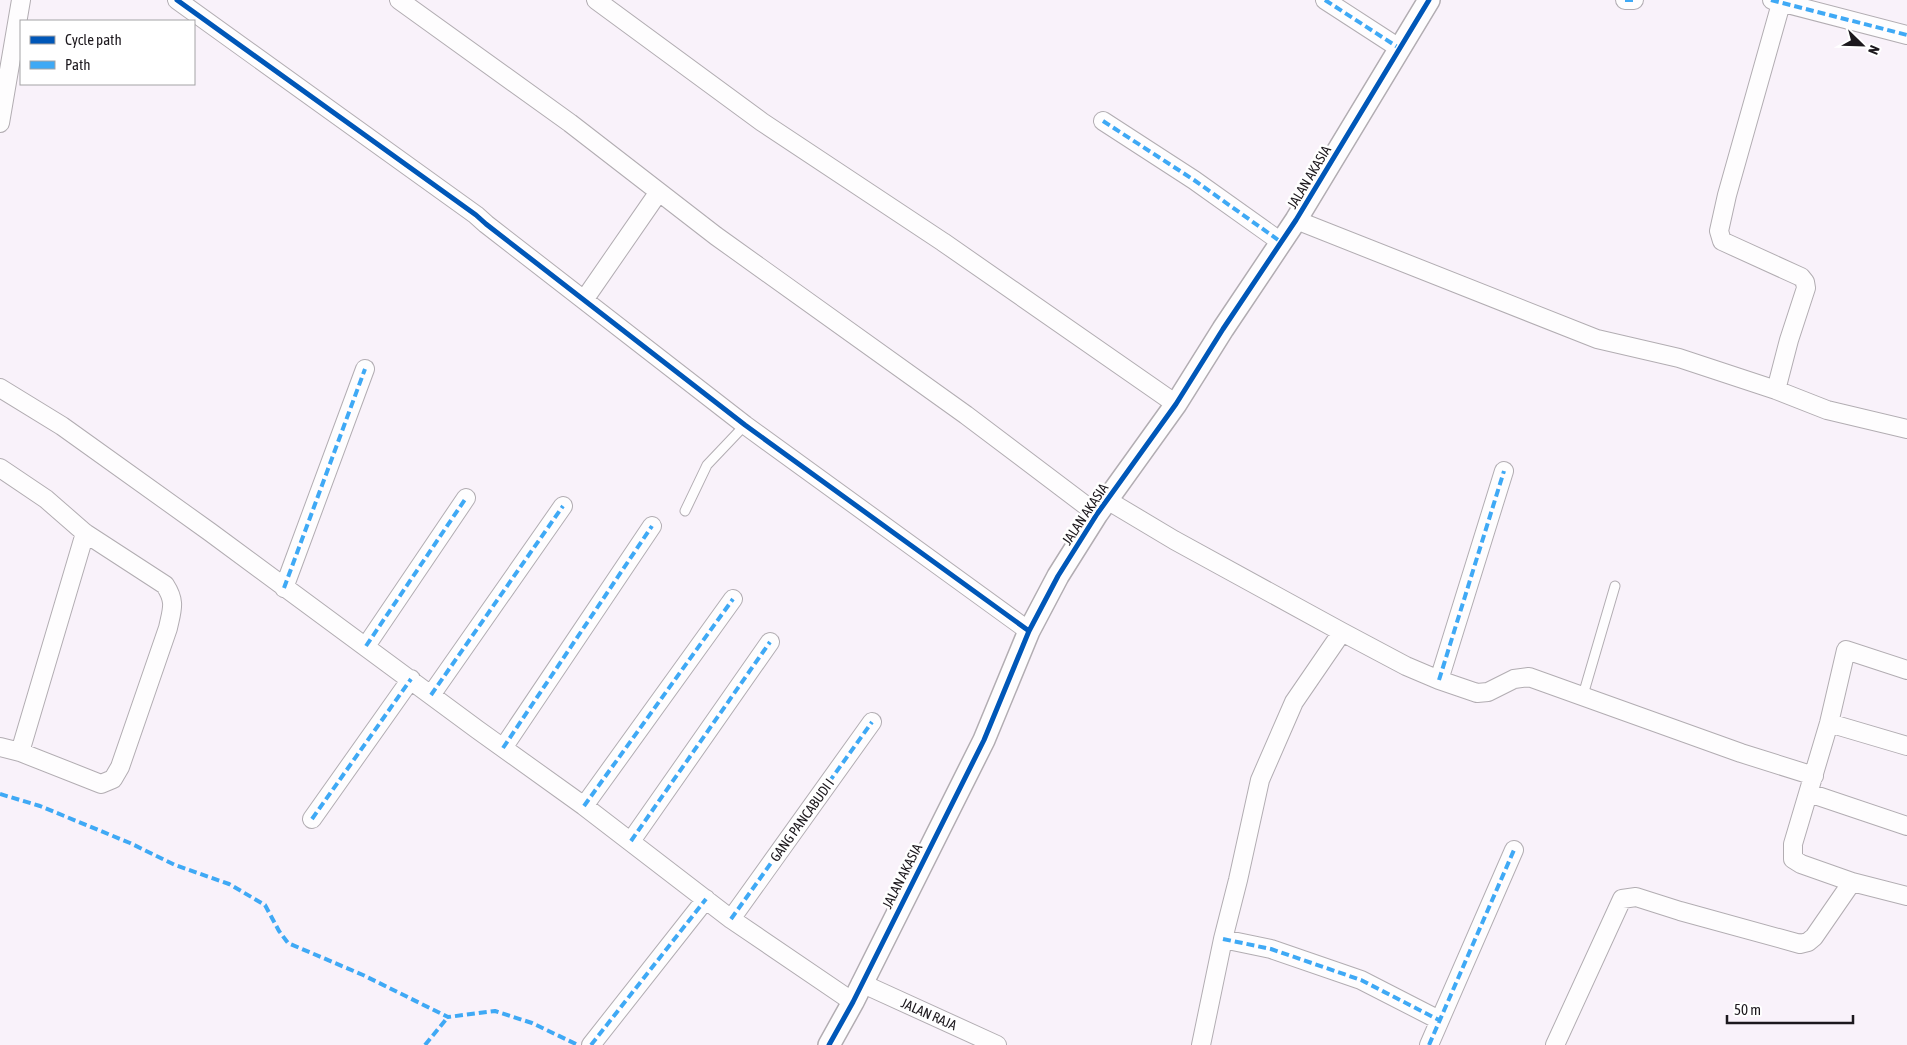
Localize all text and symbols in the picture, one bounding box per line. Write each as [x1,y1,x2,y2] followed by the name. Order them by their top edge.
[20,20,195,85] legend
[1837,20,1887,70] north arrow
[65,31,122,48] text: Cycle path
[1865,43,1883,57] text: N
[65,56,91,73] text: Path
[1284,142,1334,211] street label: JALAN AKASIA
[1059,480,1111,548] street label: JALAN AKASIA
[767,776,837,864] street label: GANG PANCABUDI I
[879,841,925,911] street label: JALAN AKASIA
[1727,992,1853,1024] scale bar
[899,995,959,1033] street label: JALAN RAJA
[1734,1001,1761,1018] text: 50 m

